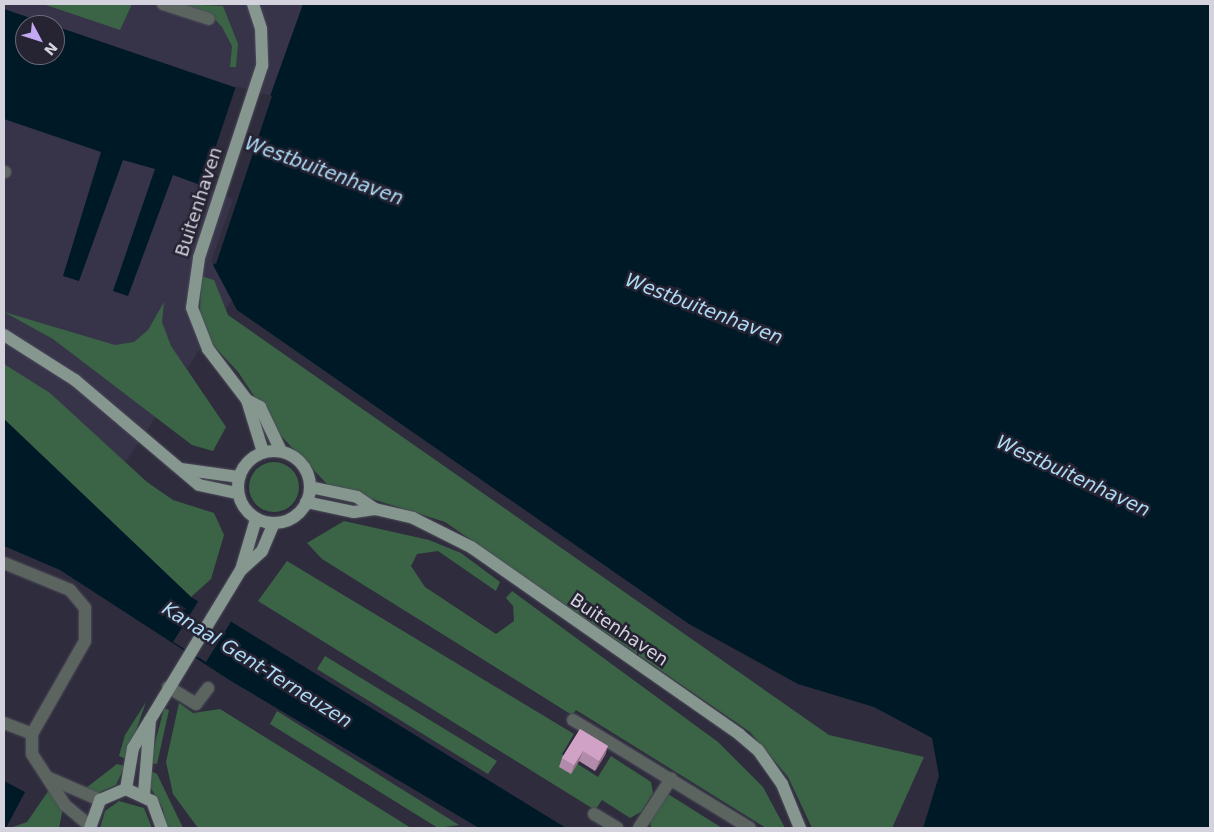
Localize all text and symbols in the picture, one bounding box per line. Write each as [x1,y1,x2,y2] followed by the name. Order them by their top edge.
[15,15,65,65] north arrow
[41,39,61,59] text: N
[242,132,406,210] water label: Westbuitenhaven
[171,145,227,259] street label: Buitenhaven
[622,268,786,350] water label: Westbuitenhaven
[992,430,1154,522] water label: Westbuitenhaven
[566,589,672,671] street label: Buitenhaven
[158,597,356,733] water label: Kanaal Gent-Terneuzen

